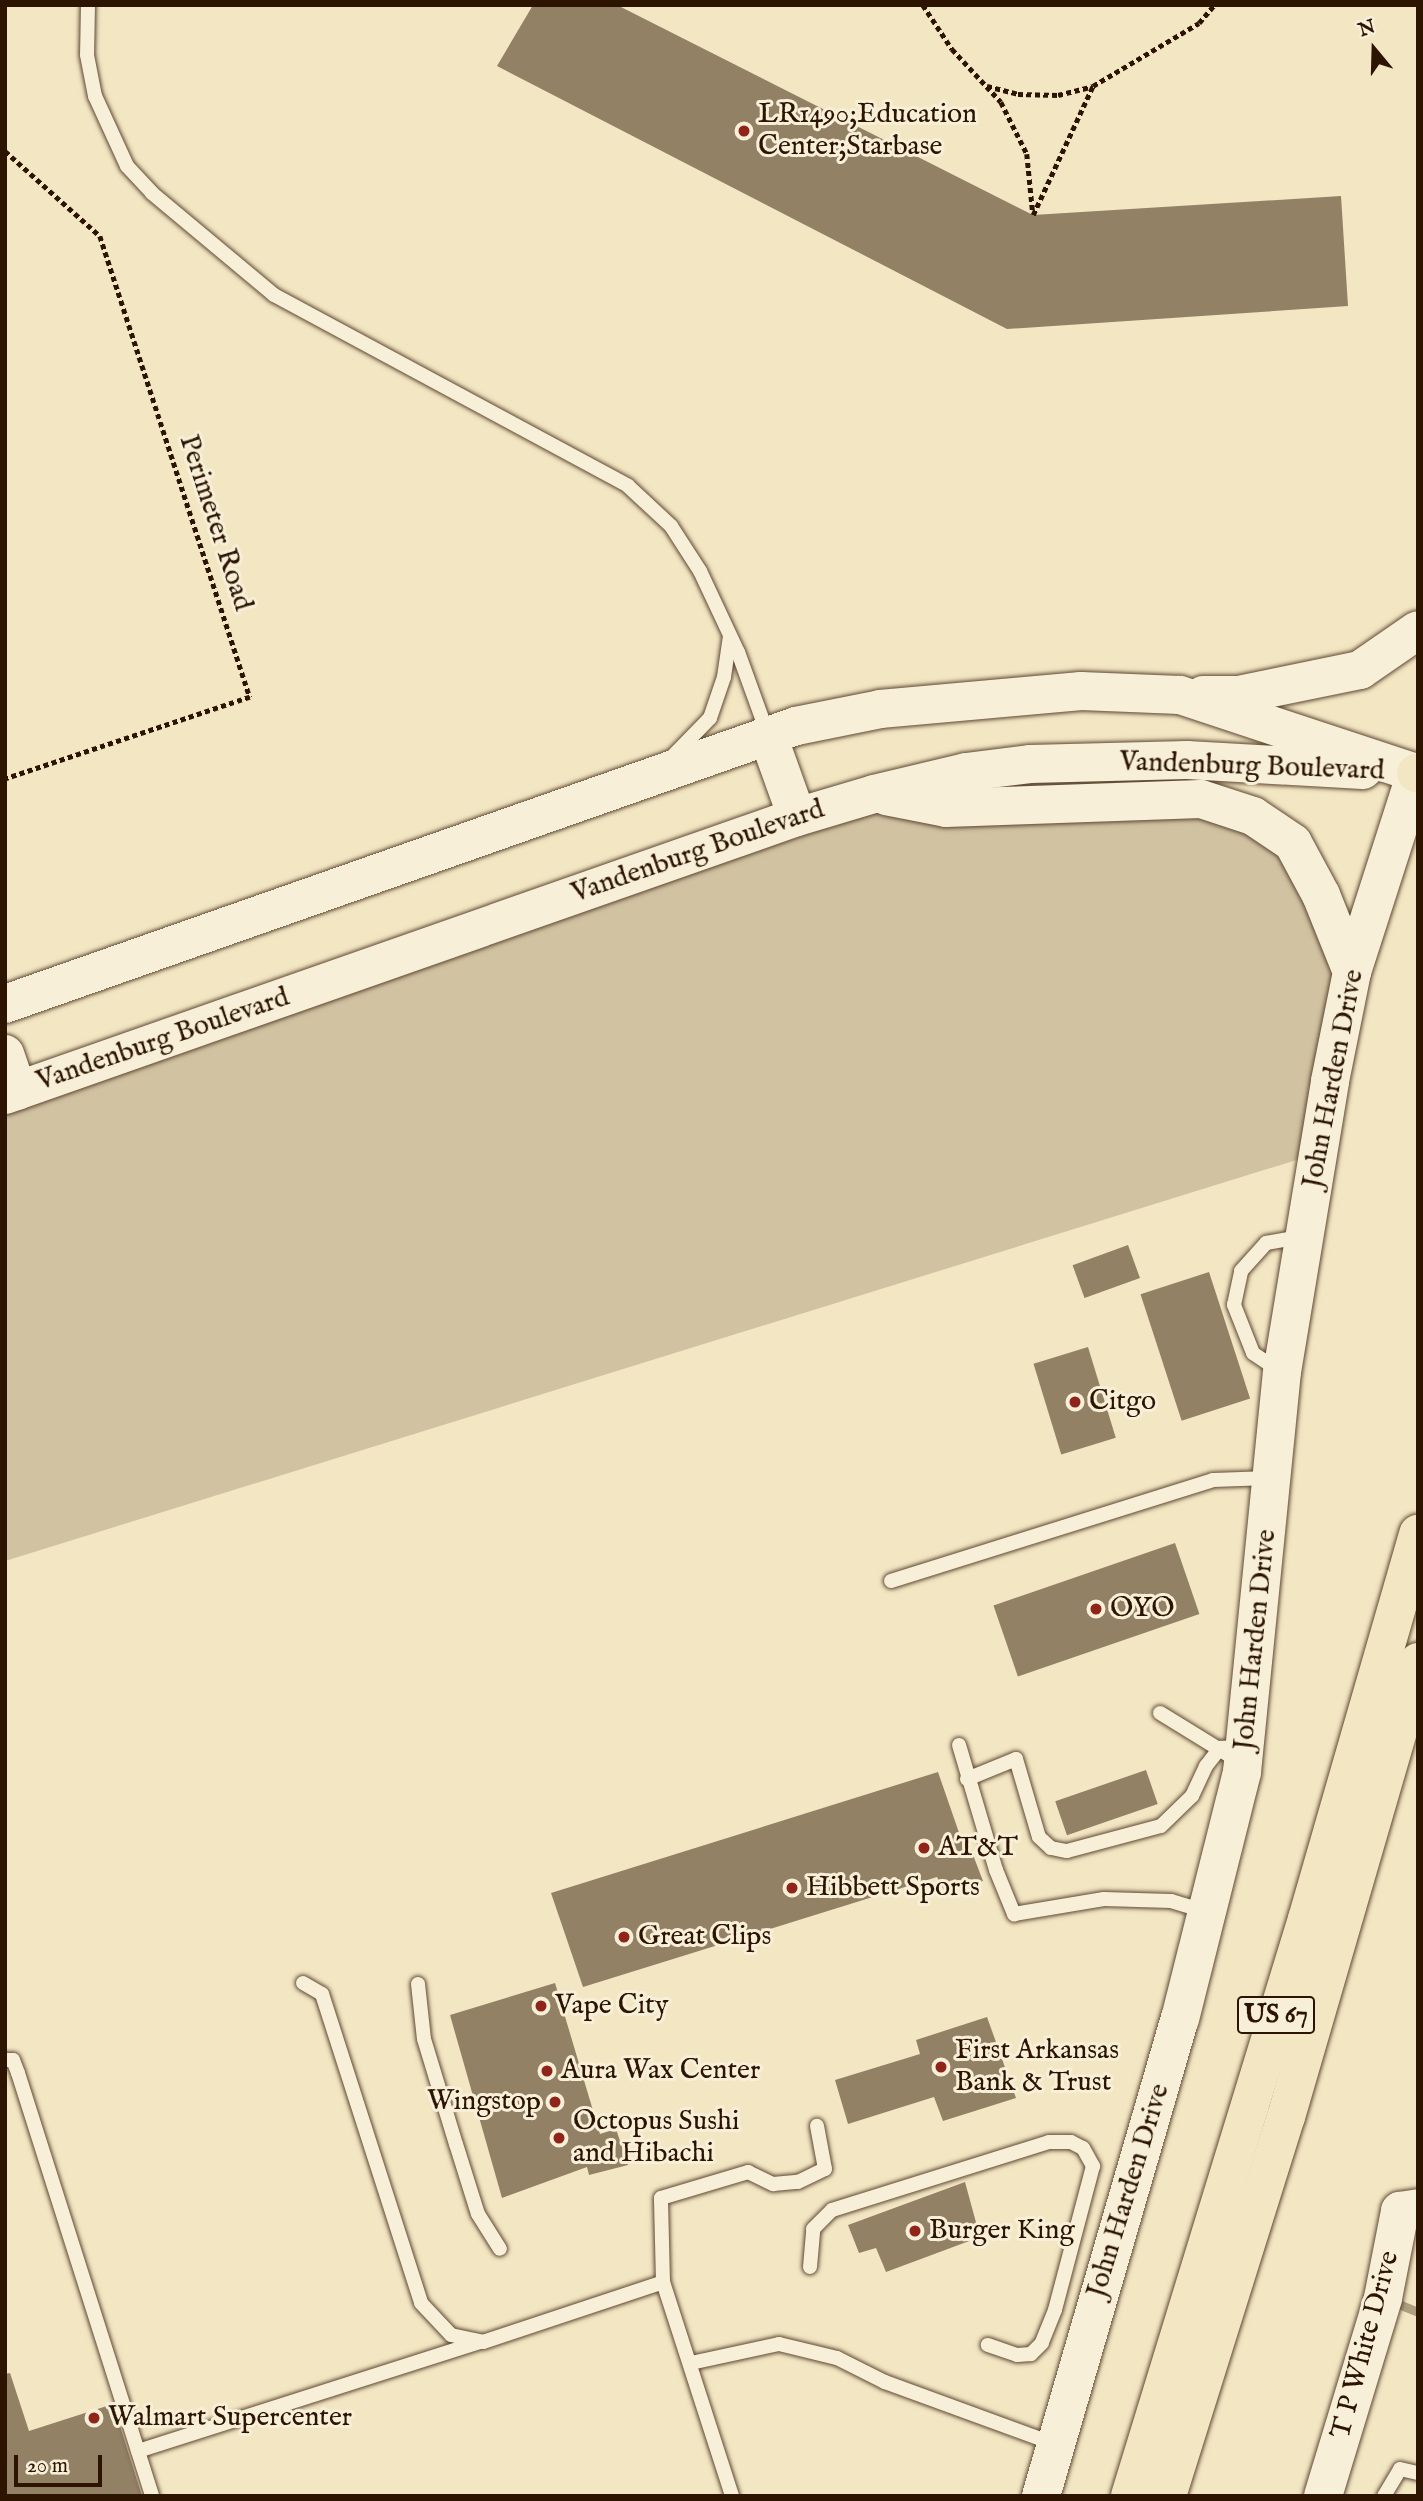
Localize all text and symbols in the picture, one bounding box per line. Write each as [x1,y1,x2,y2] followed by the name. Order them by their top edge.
[1339,14,1409,84] north arrow
[1355,15,1379,43] text: N
[758,98,977,164] place label: LR1490;Education Center;Starbase
[736,123,752,139] marker: LR1490;Education Center;Starbase
[171,431,259,615] street label: Perimeter Road
[1119,746,1385,788] street label: Vandenburg Boulevard
[567,793,829,911] street label: Vandenburg Boulevard
[1296,967,1372,1191] street label: John Harden Drive
[32,981,294,1099] street label: Vandenburg Boulevard
[1089,1385,1156,1419] place label: Citgo
[1067,1394,1083,1410] marker: Citgo
[1228,1528,1284,1752] street label: John Harden Drive
[1110,1592,1174,1626] place label: OYO
[1088,1601,1104,1617] marker: OYO
[938,1831,1018,1865] place label: AT&T
[916,1840,932,1856] marker: AT&T
[806,1871,980,1905] place label: Hibbett Sports
[784,1880,800,1896] marker: Hibbett Sports
[638,1920,771,1954] place label: Great Clips
[616,1929,632,1945] marker: Great Clips
[555,1989,668,2023] place label: Vape City
[1236,1992,1316,2038] road number: US 67
[533,1998,549,2014] marker: Vape City
[955,2034,1119,2100] place label: First Arkansas Bank & Trust
[561,2054,760,2088] place label: Aura Wax Center
[933,2059,949,2075] marker: First Arkansas Bank & Trust
[539,2063,555,2079] marker: Aura Wax Center
[1080,2080,1178,2302] street label: John Harden Drive
[427,2085,541,2119] place label: Wingstop
[547,2094,563,2110] marker: Wingstop
[573,2105,739,2171] place label: Octopus Sushi and Hibachi
[551,2130,567,2146] marker: Octopus Sushi and Hibachi
[929,2214,1075,2248] place label: Burger King
[907,2223,923,2239] marker: Burger King
[1325,2248,1407,2442] street label: T P White Drive
[108,2401,352,2435] place label: Walmart Supercenter
[86,2410,102,2426] marker: Walmart Supercenter
[18,2442,105,2486] scale bar
[27,2453,68,2480] text: 20 m

